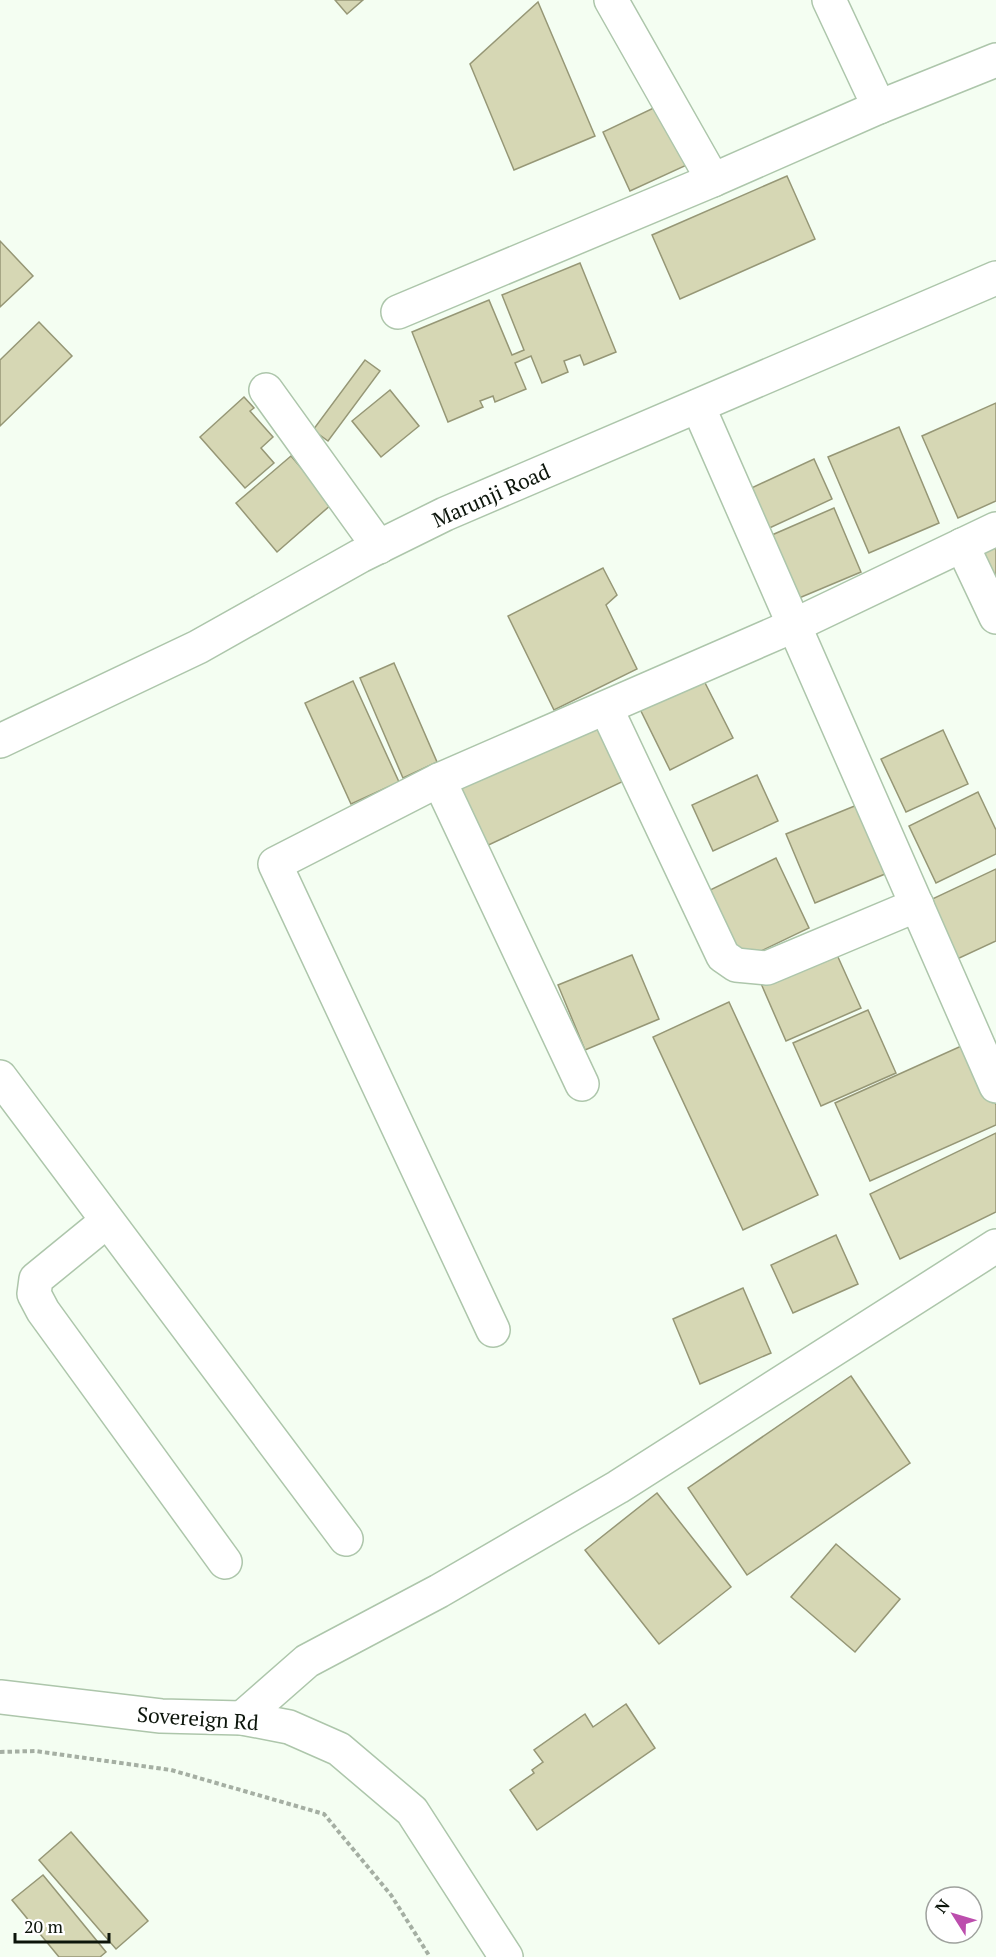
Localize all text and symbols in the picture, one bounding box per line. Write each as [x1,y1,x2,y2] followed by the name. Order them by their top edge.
[428,457,554,533] street label: Marunji Road
[136,1700,260,1736] street label: Sovereign Rd
[924,1885,984,1945] north arrow
[930,1895,954,1917] text: N
[15,1906,110,1944] scale bar
[24,1914,64,1938] text: 20 m

